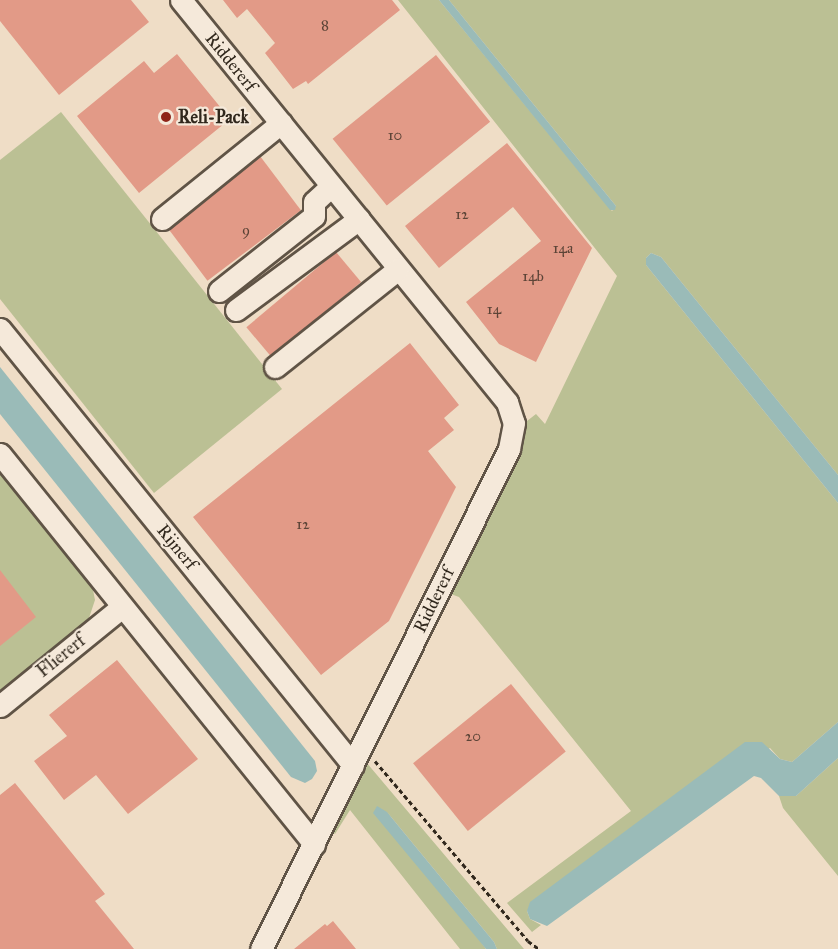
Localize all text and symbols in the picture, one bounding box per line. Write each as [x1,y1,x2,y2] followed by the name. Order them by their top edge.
[321,17,329,35] house number: 8
[201,28,261,96] street label: Riddererf
[178,106,249,128] place label: Reli-Pack
[159,110,173,124] marker: Reli-Pack
[388,127,402,145] house number: 10
[455,206,469,224] house number: 12
[242,222,250,240] house number: 9
[553,240,573,258] house number: 14a
[522,268,544,286] house number: 14b
[487,301,501,319] house number: 14
[296,516,310,534] house number: 12
[152,520,202,574] street label: Rijnerf
[409,564,459,636] street label: Riddererf
[32,630,90,682] street label: Fliererf
[465,728,481,746] house number: 20

